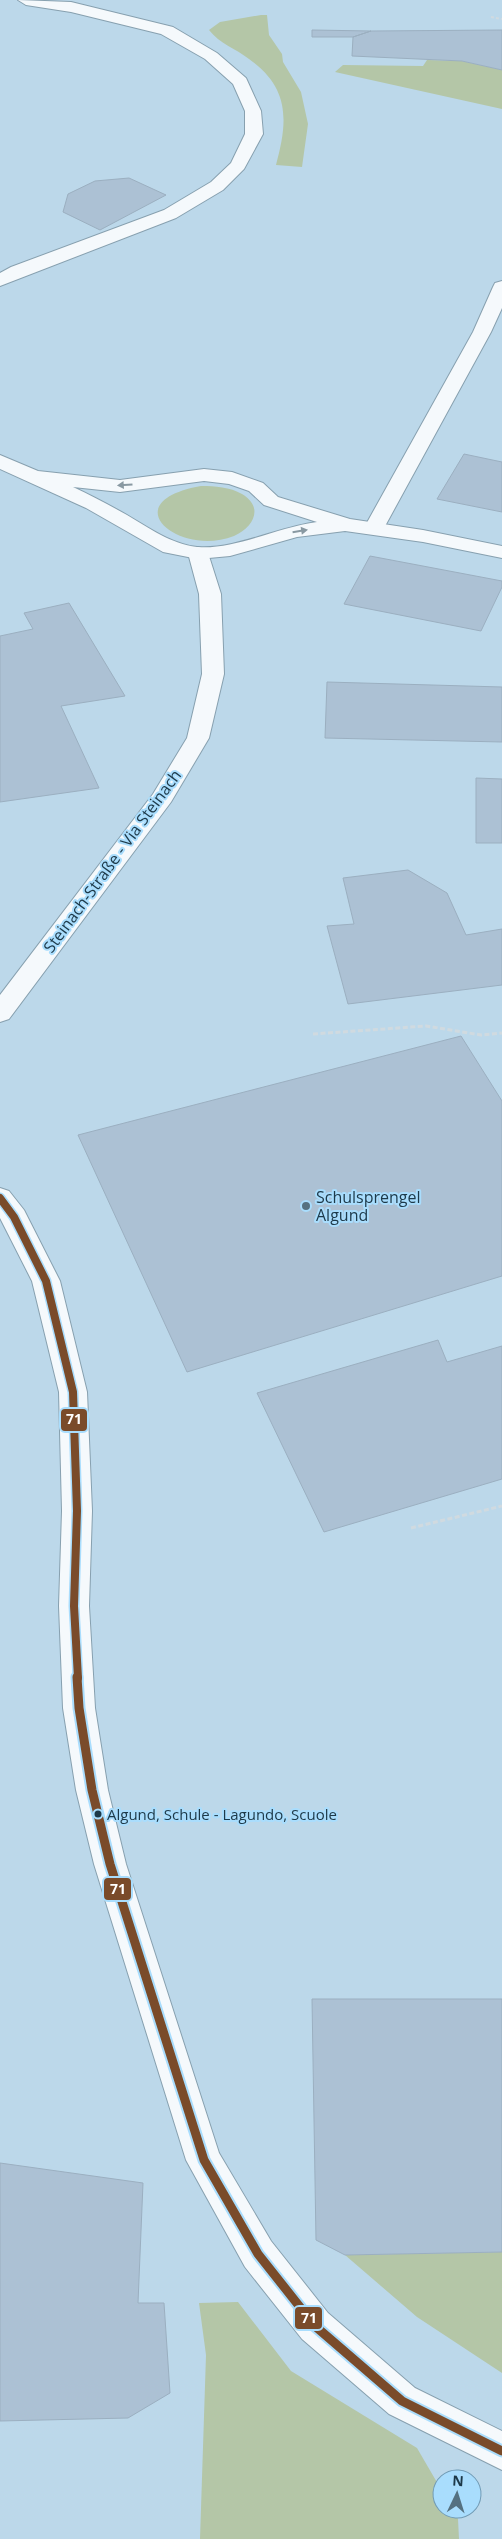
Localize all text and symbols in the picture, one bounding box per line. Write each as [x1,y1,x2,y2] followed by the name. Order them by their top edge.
[117,481,133,489] one-way arrow
[292,526,308,534] one-way arrow
[38,765,186,957] street label: Steinach-Straße - Via Steinach
[316,1186,421,1226] place label: Schulsprengel Algund
[300,1200,312,1212] marker: Schulsprengel Algund
[60,1408,88,1432] line badge: 71
[66,1409,82,1428] text: 71
[107,1804,337,1824] place label: Algund, Schule - Lagundo, Scuole
[93,1809,103,1819] marker: Algund, Schule - Lagundo, Scuole
[103,1877,132,1901] line badge: 71
[110,1879,126,1898] text: 71
[294,2306,323,2330] line badge: 71
[301,2308,317,2327] text: 71
[432,2469,482,2519] north arrow
[452,2471,464,2490] text: N

